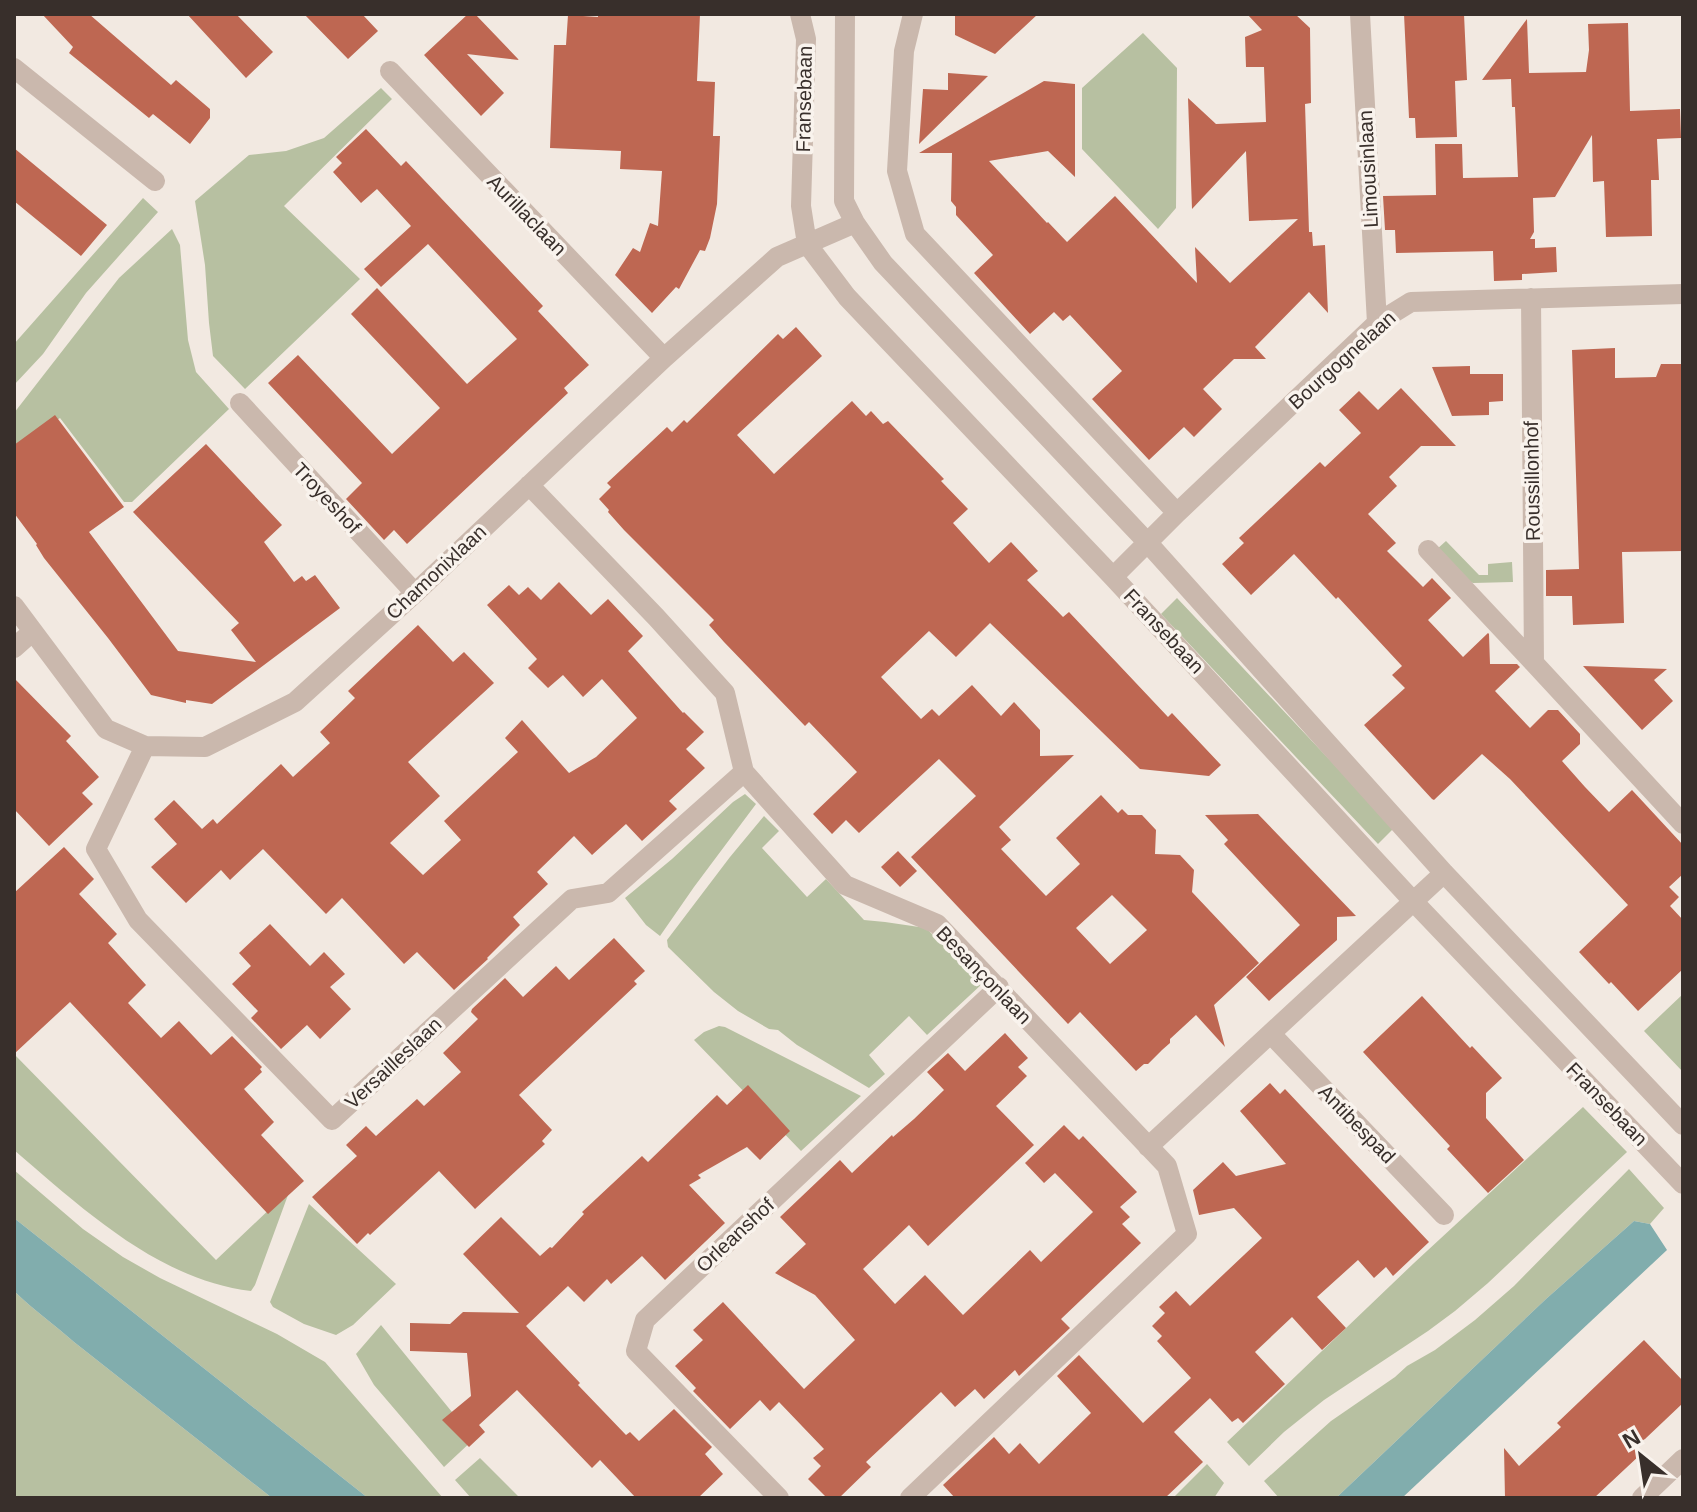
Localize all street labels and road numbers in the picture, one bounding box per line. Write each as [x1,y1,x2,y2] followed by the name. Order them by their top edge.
[792,45,816,153] street label: Fransebaan
[1354,110,1382,228] street label: Limousinlaan
[483,170,571,260] street label: Aurillaclaan
[1284,306,1400,414] street label: Bourgognelaan
[1520,420,1544,541] street label: Roussillonhof
[289,458,365,538] street label: Troyeshof
[382,520,490,624] street label: Chamonixlaan
[1120,584,1208,678] street label: Fransebaan
[932,922,1036,1028] street label: Besançonlaan
[340,1013,446,1113] street label: Versailleslaan
[1562,1058,1652,1150] street label: Fransebaan
[1314,1080,1400,1168] street label: Antibespad
[692,1193,779,1276] street label: Orleanshof

